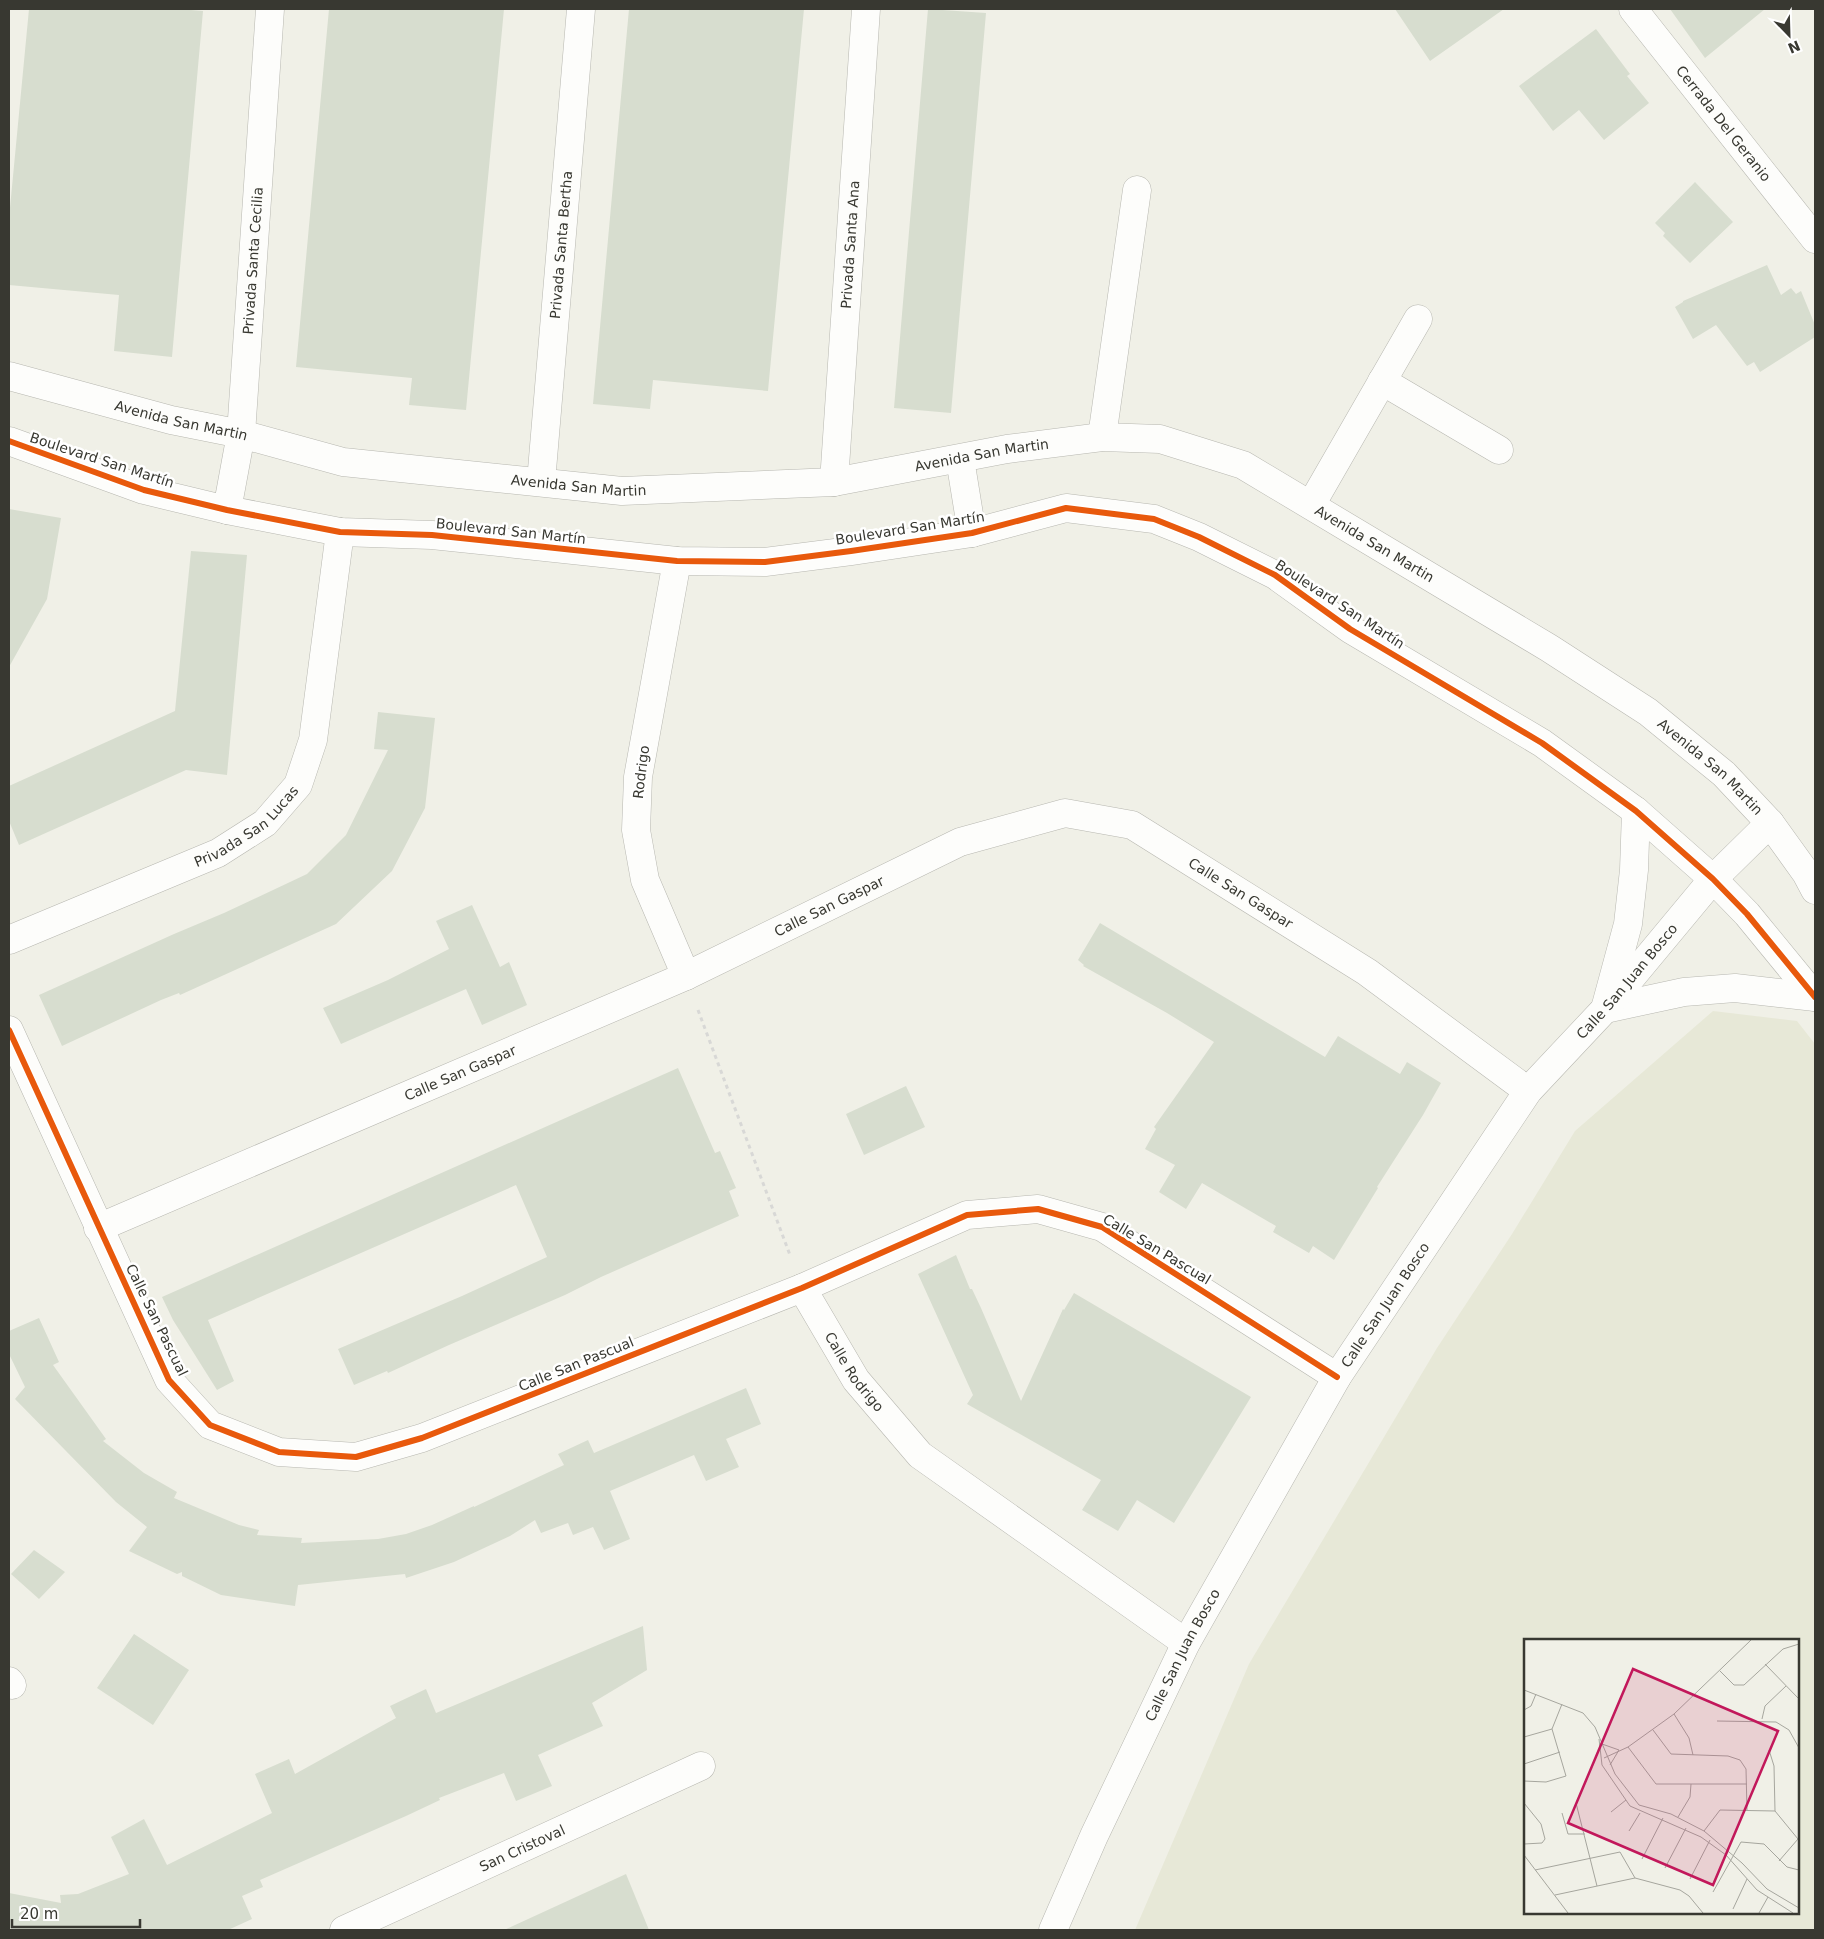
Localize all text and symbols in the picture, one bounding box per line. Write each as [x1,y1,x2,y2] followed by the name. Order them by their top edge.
[1764,10,1814,60] north arrow
[1786,37,1803,57] text: N
[1673,62,1774,185] street label: Cerrada Del Geranio
[547,170,575,320] street label: Privada Santa Bertha
[838,180,862,309] street label: Privada Santa Ana
[240,186,266,335] street label: Privada Santa Cecilia
[113,397,250,443] street label: Avenida San Martin
[28,429,176,491] street label: Boulevard San Martín
[913,436,1050,474] street label: Avenida San Martin
[510,472,647,499] street label: Avenida San Martin
[1312,502,1437,585] street label: Avenida San Martin
[834,508,986,548] street label: Boulevard San Martín
[435,515,587,547] street label: Boulevard San Martín
[1272,556,1408,652] street label: Boulevard San Martín
[1655,715,1766,818] street label: Avenida San Martin
[630,744,652,800] street label: Rodrigo
[192,783,302,870] street label: Privada San Lucas
[1186,854,1296,932] street label: Calle San Gaspar
[772,872,887,940] street label: Calle San Gaspar
[1573,920,1681,1042] street label: Calle San Juan Bosco
[402,1042,519,1104] street label: Calle San Gaspar
[1100,1211,1214,1287] street label: Calle San Pascual
[1338,1239,1433,1370] street label: Calle San Juan Bosco
[123,1261,191,1379] street label: Calle San Pascual
[822,1329,887,1415] street label: Calle Rodrigo
[516,1334,636,1394] street label: Calle San Pascual
[1142,1586,1223,1724] street label: Calle San Juan Bosco
[1524,1639,1799,1914] inset map
[477,1822,567,1875] street label: San Cristoval
[12,1896,140,1928] scale bar
[20,1905,58,1923] text: 20 m

